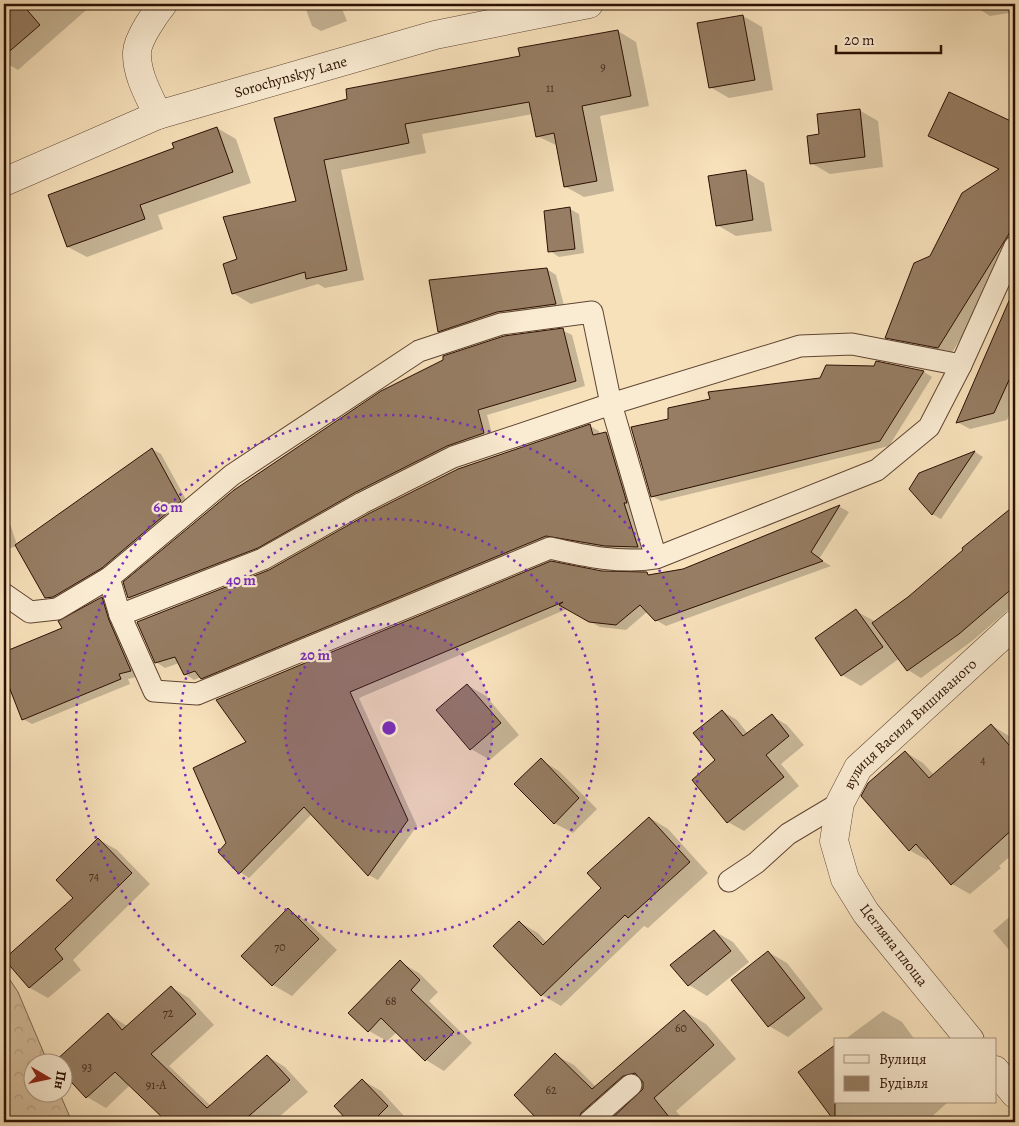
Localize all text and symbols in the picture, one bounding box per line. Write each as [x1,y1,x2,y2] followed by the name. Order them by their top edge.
[836,22,942,54] scale bar
[844,30,875,50] text: 20 m
[232,51,350,102] street label: Sorochynskyy Lane
[600,59,606,75] house number: 9
[546,80,554,96] house number: 11
[153,497,183,517] text: 60 m
[226,570,256,590] text: 40 m
[300,645,330,665] text: 20 m
[839,654,981,793] street label: вулиця Василя Вишиваного
[380,719,398,737] centre of rings
[980,752,986,768] house number: 4
[89,868,100,884] house number: 74
[855,899,933,991] street label: Цегляна площа
[274,939,286,955] house number: 70
[385,993,397,1009] house number: 68
[163,1005,174,1021] house number: 72
[675,1020,687,1036] house number: 60
[834,1038,996,1104] legend
[879,1049,926,1069] text: Вулиця
[22,1054,72,1104] north arrow
[82,1059,92,1075] house number: 93
[50,1069,71,1090] text: Пн
[879,1073,928,1093] text: Будівля
[146,1077,167,1093] house number: 91-А
[545,1082,557,1098] house number: 62

